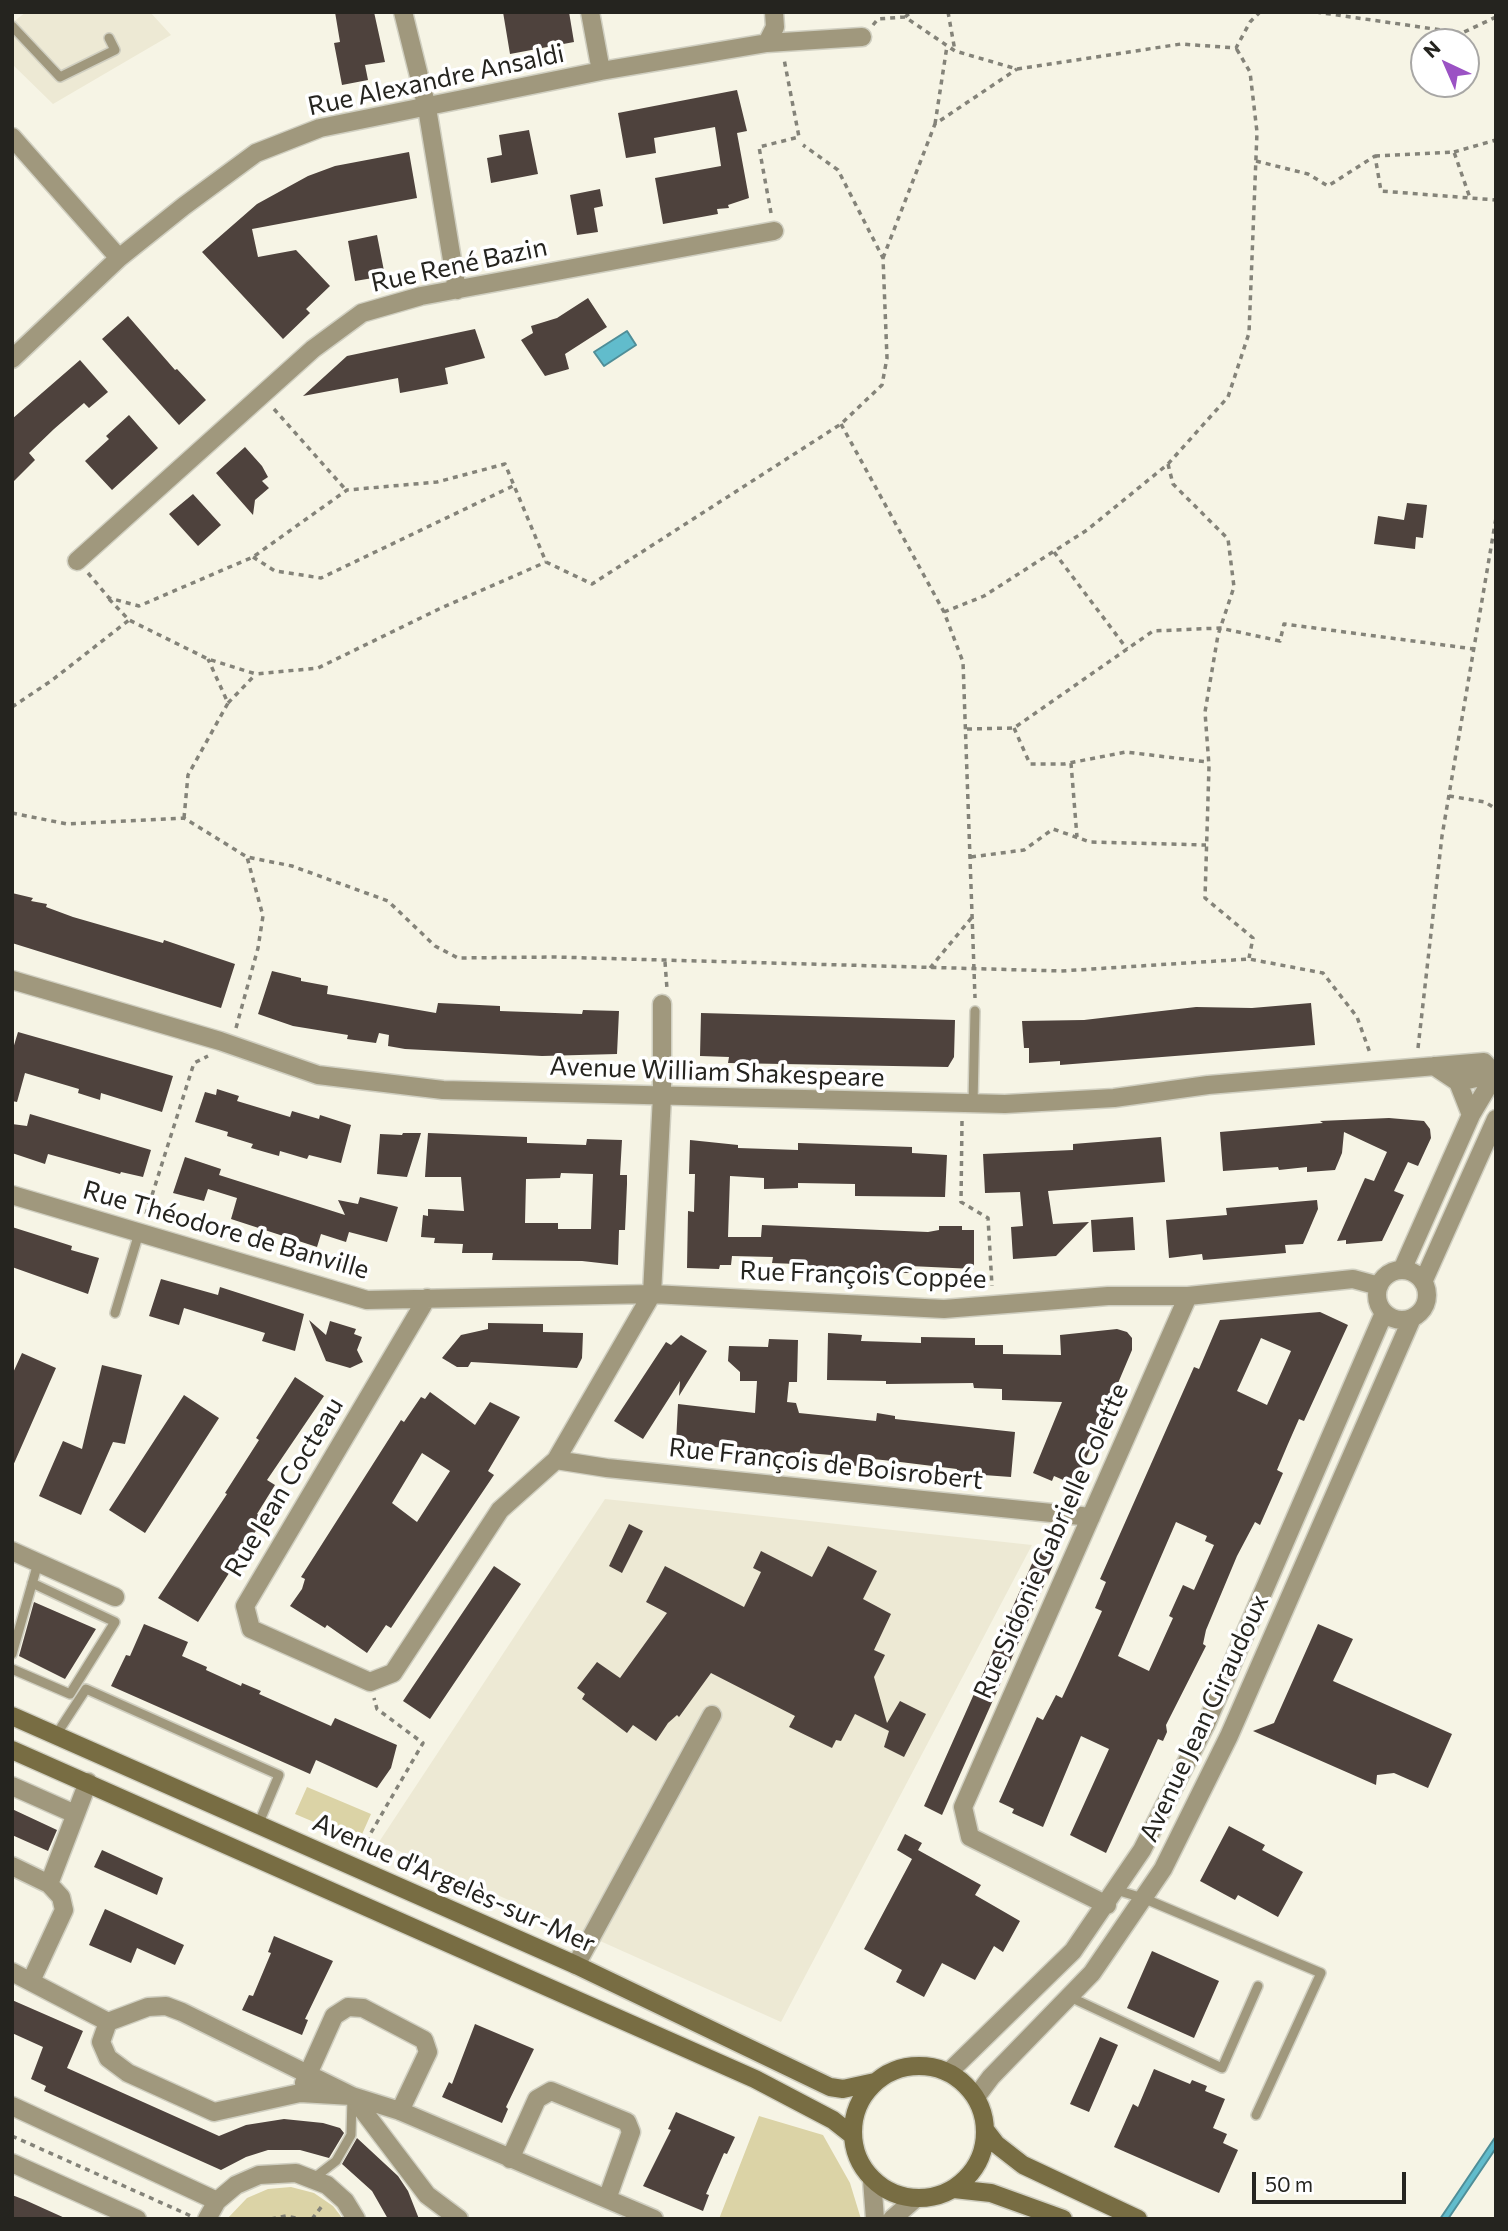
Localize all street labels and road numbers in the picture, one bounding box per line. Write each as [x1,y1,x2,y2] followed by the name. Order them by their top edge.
[305,38,567,122] street label: Rue Alexandre Ansaldi
[368,231,550,299] street label: Rue René Bazin
[549,1051,885,1093] street label: Avenue William Shakespeare
[79,1174,373,1286] street label: Rue Théodore de Banville
[739,1255,987,1295] street label: Rue François Coppée
[967,1378,1135,1704] street label: Rue Sidonie Gabrielle Colette
[218,1392,350,1582] street label: Rue Jean Cocteau
[667,1432,985,1496] street label: Rue François de Boisrobert
[1133,1589,1275,1847] street label: Avenue Jean Giraudoux
[308,1807,600,1959] street label: Avenue d'Argelès-sur-Mer

